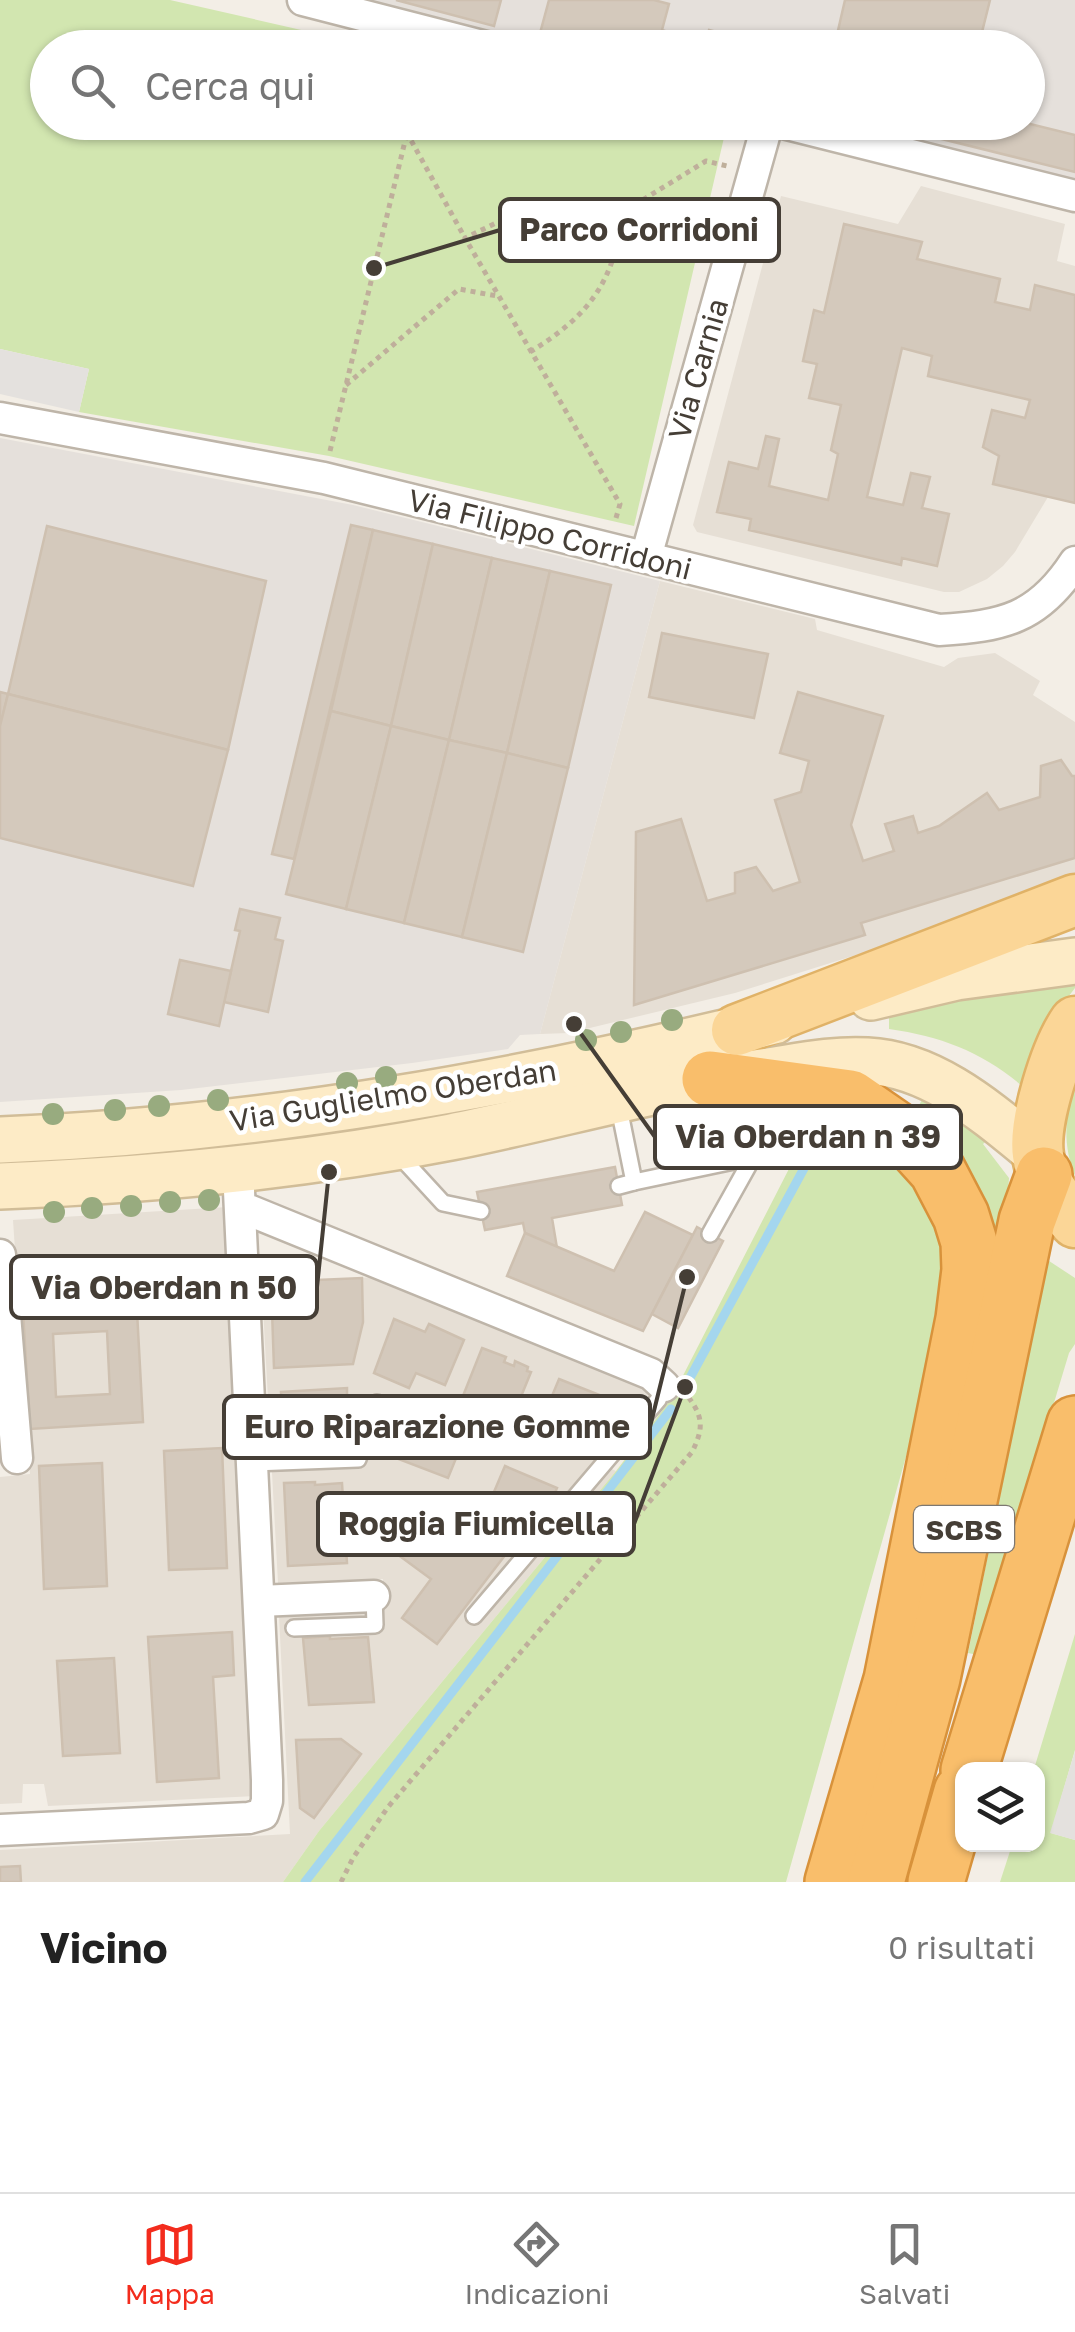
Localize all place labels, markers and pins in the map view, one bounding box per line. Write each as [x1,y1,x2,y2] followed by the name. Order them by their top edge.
[500,199,779,261] callout: Parco Corridoni
[655,1106,961,1168] callout: Via Oberdan n 39
[11,1256,317,1318] callout: Via Oberdan n 50
[224,1396,650,1458] callout: Euro Riparazione Gomme
[318,1493,634,1555] callout: Roggia Fiumicella

